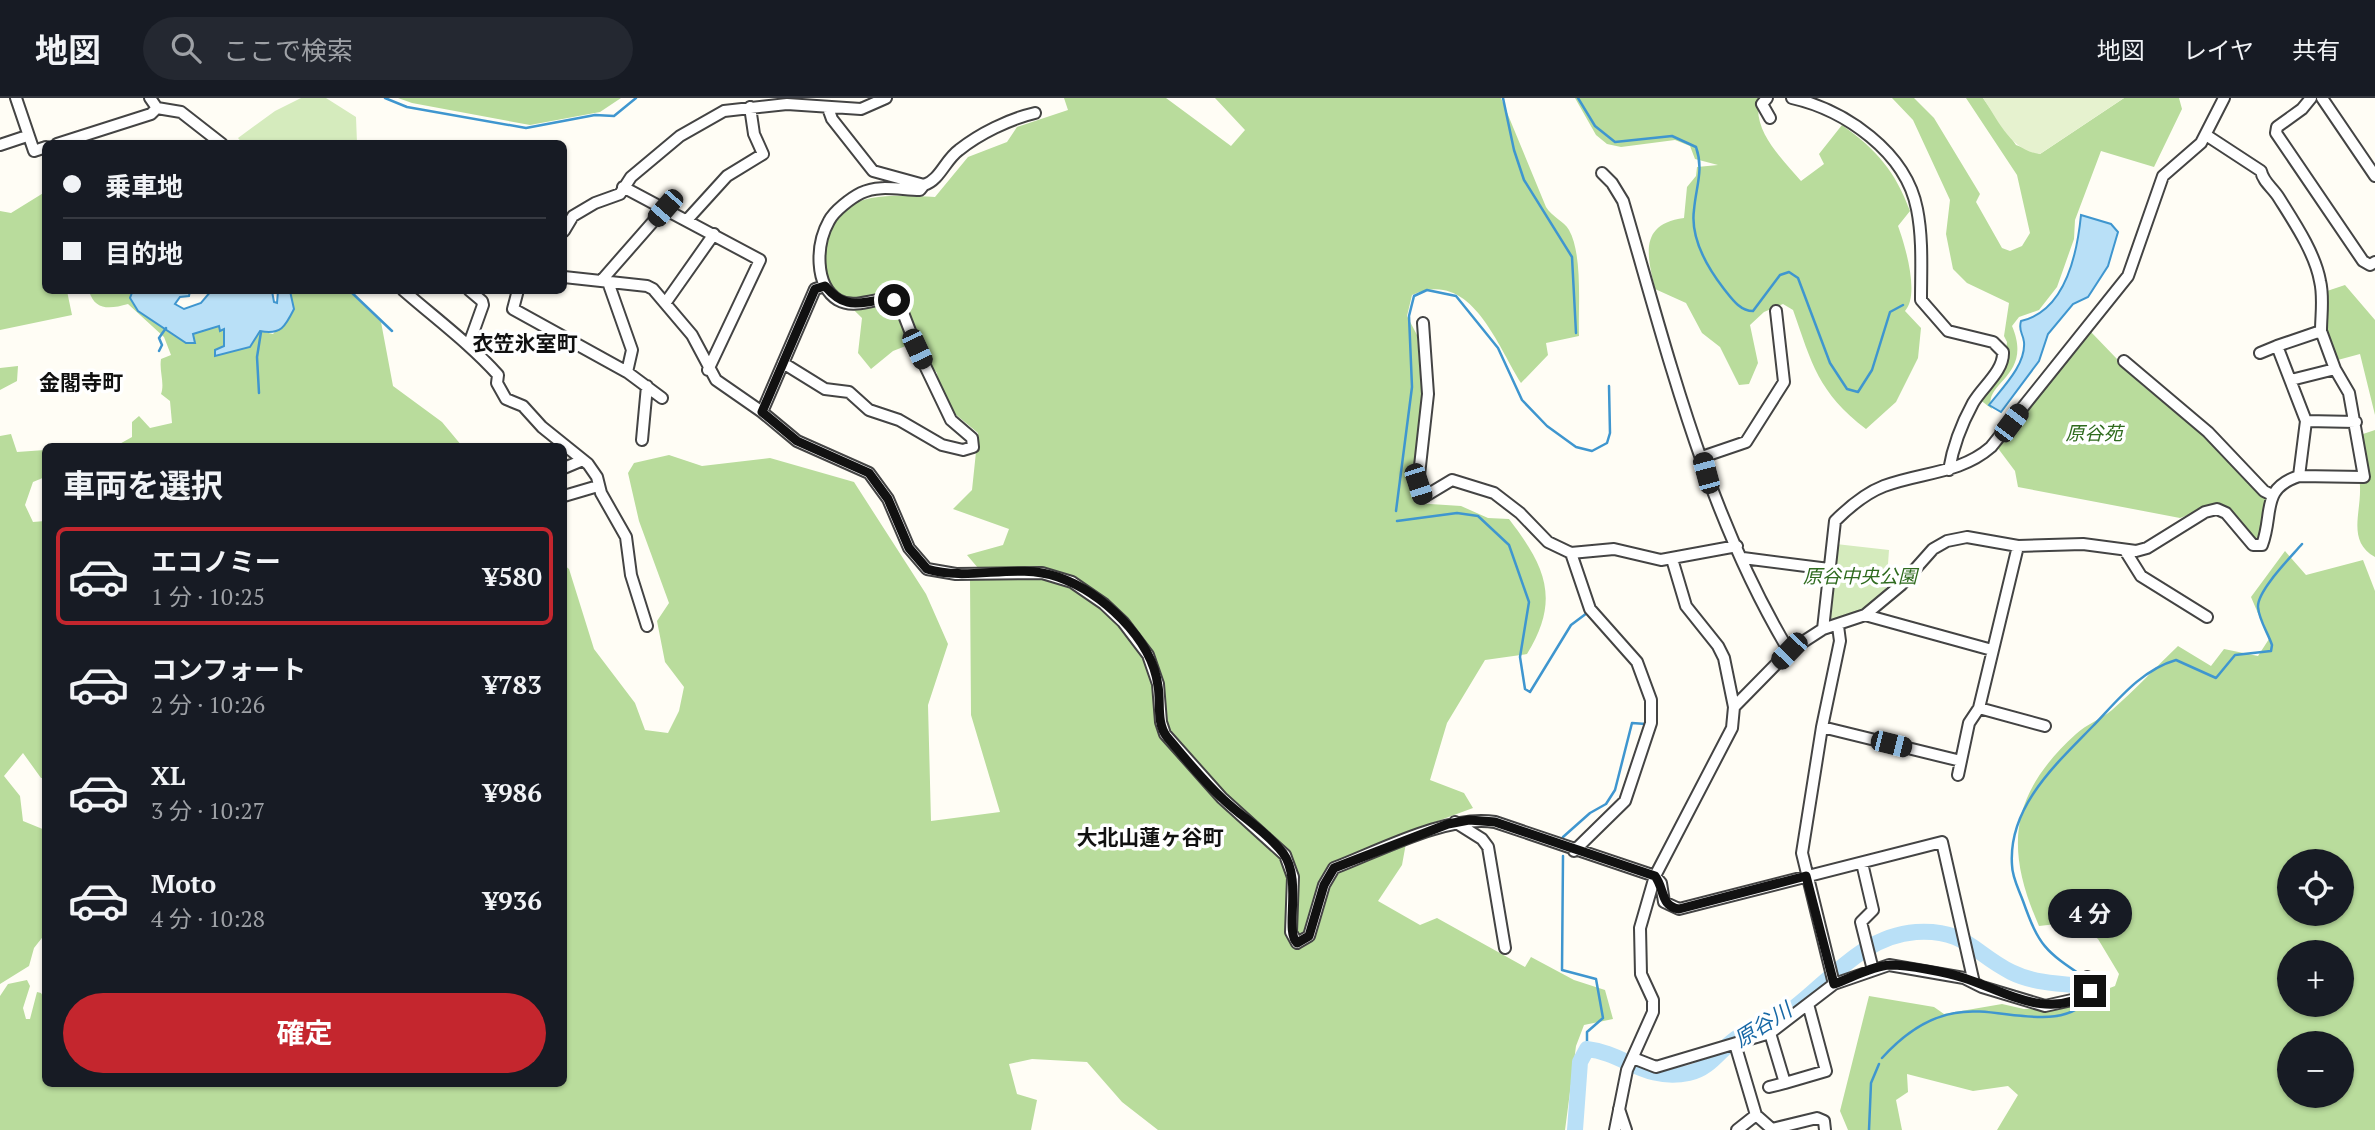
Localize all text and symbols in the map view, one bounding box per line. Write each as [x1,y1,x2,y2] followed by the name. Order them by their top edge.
[143,17,633,80] search box
[35,28,101,71] text: 地図
[167,29,205,67] icon: search
[223,33,353,67] text: ここで検索
[2097,34,2145,66] text: 地図
[2183,34,2254,66] text: レイヤ
[2292,34,2340,66] text: 共有
[105,169,183,203] text: 乗車地
[644,185,687,231] car
[105,236,183,270] text: 目的地
[878,284,910,316] route start
[899,326,936,372] car
[473,329,578,357] district label: 衣笠氷室町
[39,368,123,396] district label: 金閣寺町
[1990,400,2033,446] car
[2065,420,2125,445] park label: 原谷苑
[1691,450,1722,496] car
[1402,461,1435,507] car
[63,464,223,506] text: 車両を選択
[151,544,281,578] text: エコノミー
[67,545,130,608] icon: car
[483,559,542,593] text: ¥580
[1803,563,1920,588] park label: 原谷中央公園
[151,581,265,612] text: 1 分 · 10:25
[1767,629,1812,673] car
[151,652,306,686] text: コンフォート
[67,653,130,716] icon: car
[483,667,542,701] text: ¥783
[151,689,265,720] text: 2 分 · 10:26
[1869,729,1914,759] car
[151,758,185,792] text: XL
[67,761,130,824] icon: car
[483,775,542,809] text: ¥986
[151,795,265,826] text: 3 分 · 10:27
[1077,823,1224,851] district label: 大北山蓮ヶ谷町
[2277,849,2354,1108] map controls
[2277,849,2354,926] button: locate
[151,866,216,900] text: Moto
[67,869,130,932] icon: car
[483,883,542,917] text: ¥936
[2048,890,2132,938] callout: 4 分
[2069,898,2111,929] text: 4 分
[151,903,265,934] text: 4 分 · 10:28
[2277,940,2354,1017] button: +
[2074,975,2106,1007] route end
[63,993,546,1073] button: 確定
[1728,995,1798,1053] water label: 原谷川
[2277,1031,2354,1108] button: −

